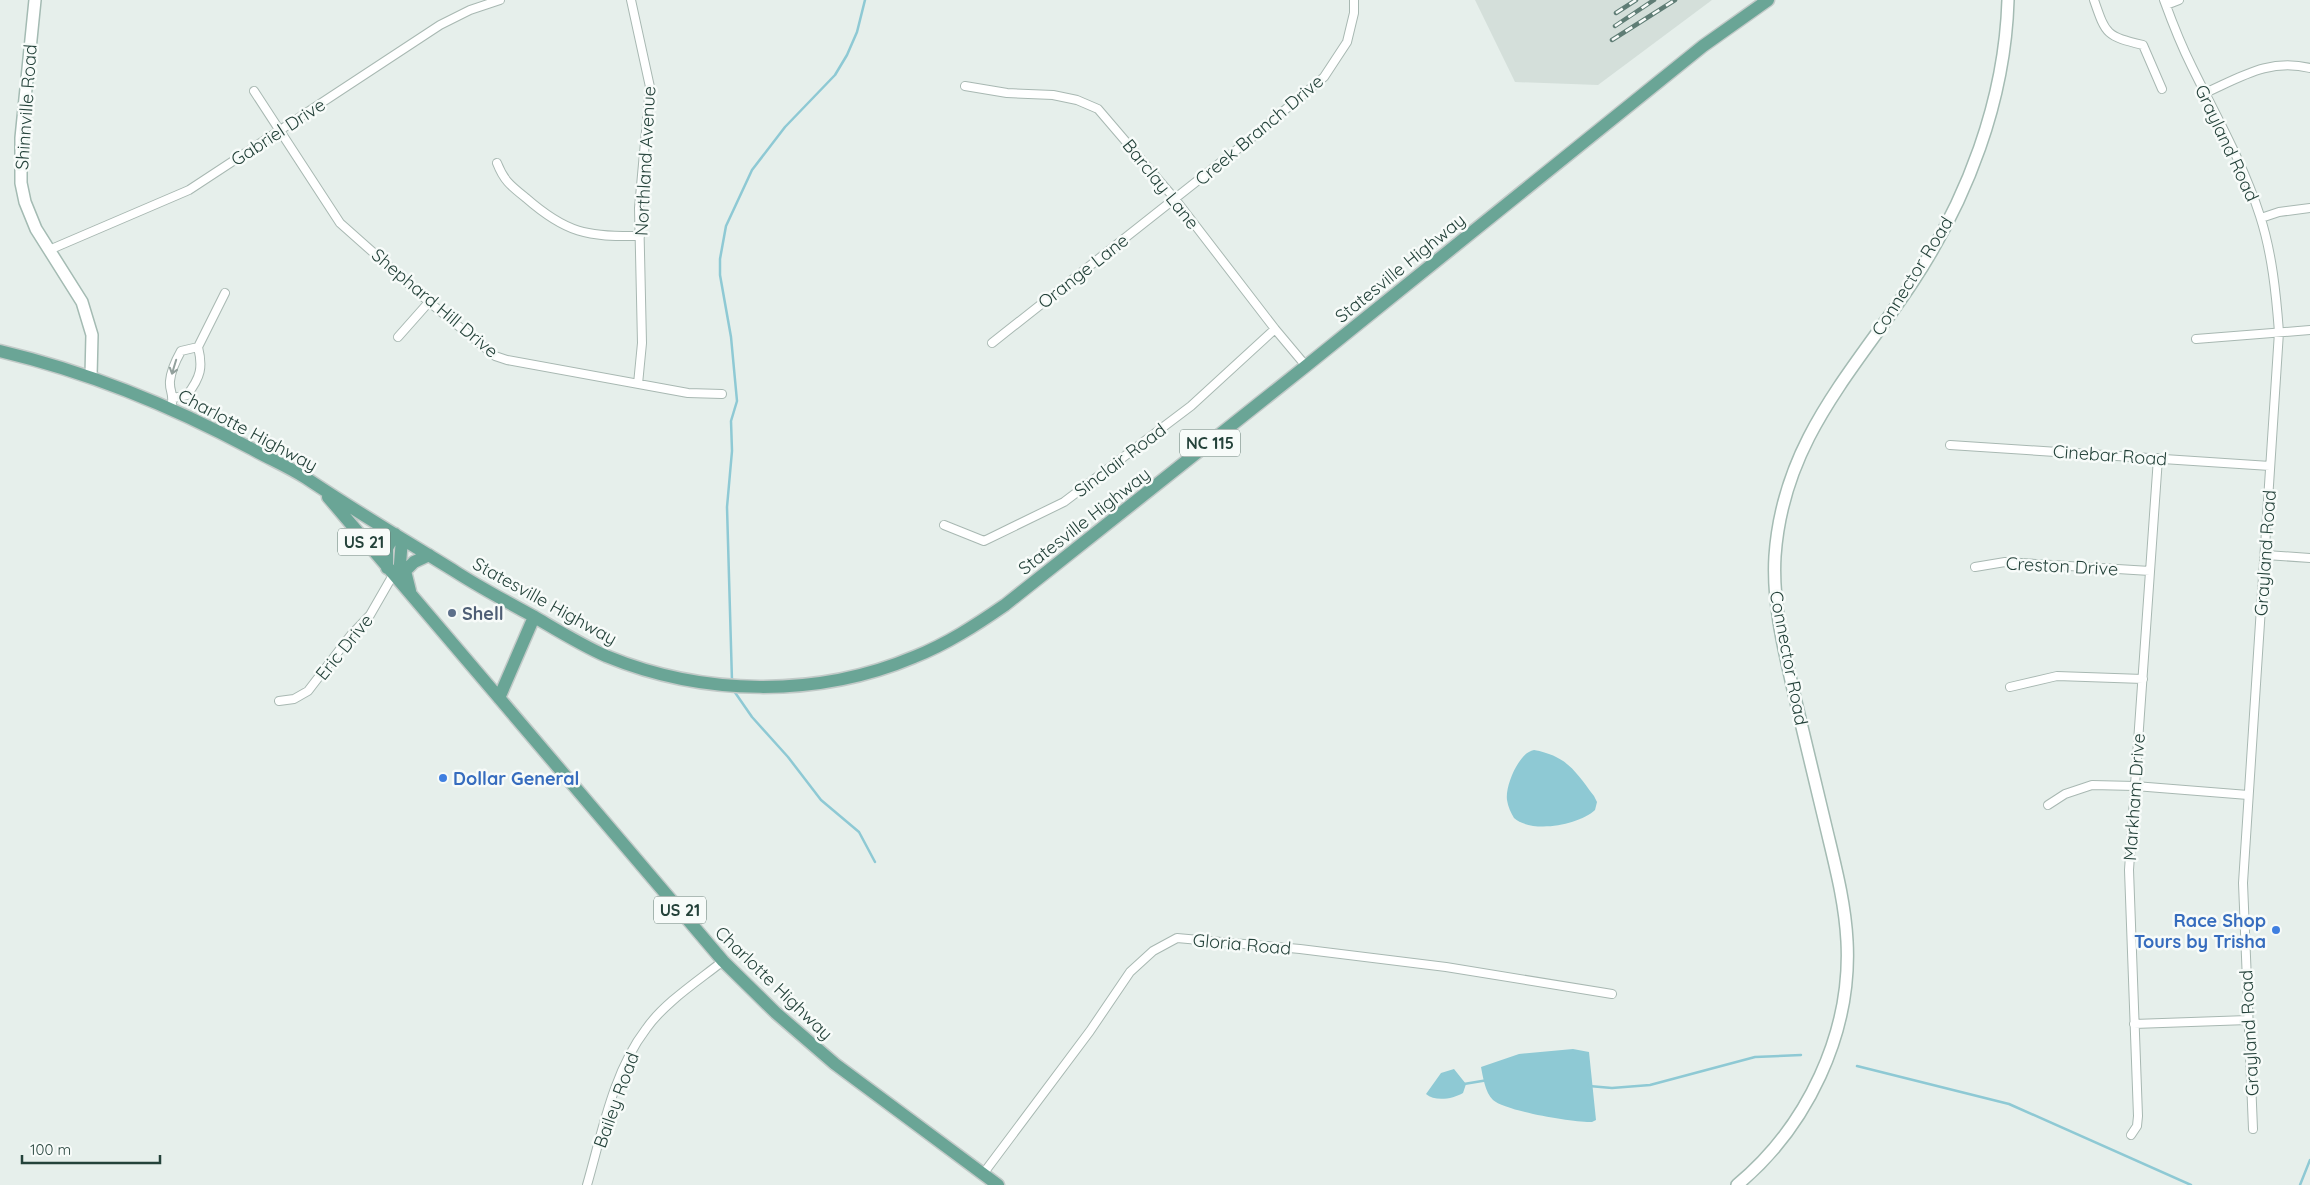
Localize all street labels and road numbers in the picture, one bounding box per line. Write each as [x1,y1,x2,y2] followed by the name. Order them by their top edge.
[10,43,42,171] street label: Shinnville Road
[1190,70,1328,190] street label: Creek Branch Drive
[2190,81,2264,205] street label: Grayland Road
[630,85,660,237] street label: Northland Avenue
[226,93,330,171] street label: Gabriel Drive
[1118,134,1204,234] street label: Barclay Lane
[1330,208,1470,328] street label: Statesville Highway
[1866,212,1958,340] street label: Connector Road
[1033,228,1133,314] street label: Orange Lane
[367,243,503,363] street label: Shephard Hill Drive
[174,383,322,477] street label: Charlotte Highway
[1070,418,1170,502] street label: Sinclair Road
[1180,429,1240,456] road number: NC 115
[2052,440,2168,470] street label: Cinebar Road
[1013,462,1155,580] street label: Statesville Highway
[2249,489,2281,617] street label: Grayland Road
[338,528,390,556] road number: US 21
[469,552,621,650] street label: Statesville Highway
[2005,552,2119,580] street label: Creston Drive
[1765,589,1813,727] street label: Connector Road
[310,609,378,685] street label: Eric Drive
[2118,732,2150,862] street label: Markham Drive
[654,896,706,924] road number: US 21
[710,921,838,1045] street label: Charlotte Highway
[1192,928,1292,960] street label: Gloria Road
[2234,969,2264,1097] street label: Grayland Road
[588,1049,644,1151] street label: Bailey Road

